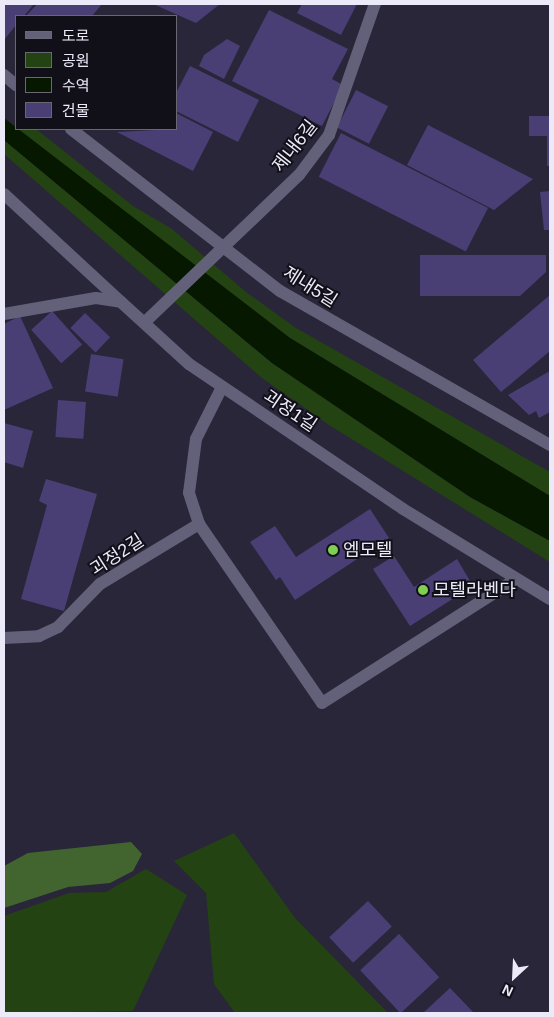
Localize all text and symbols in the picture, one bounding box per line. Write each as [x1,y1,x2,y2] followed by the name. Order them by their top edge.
[15,15,178,130] legend
[62,27,90,44] text: 도로
[62,52,90,69] text: 공원
[62,77,90,94] text: 수역
[62,102,90,119] text: 건물
[268,116,322,176] street label: 제내6길
[279,262,341,312] street label: 제내5길
[259,385,321,437] street label: 괴정1길
[86,530,148,580] street label: 괴정2길
[343,539,393,561] place label: 엠모텔
[327,544,339,556] marker: 엠모텔
[433,579,516,601] place label: 모텔라벤다
[417,584,429,596] marker: 모텔라벤다
[489,952,539,1002] north arrow
[500,981,516,1000] text: N

